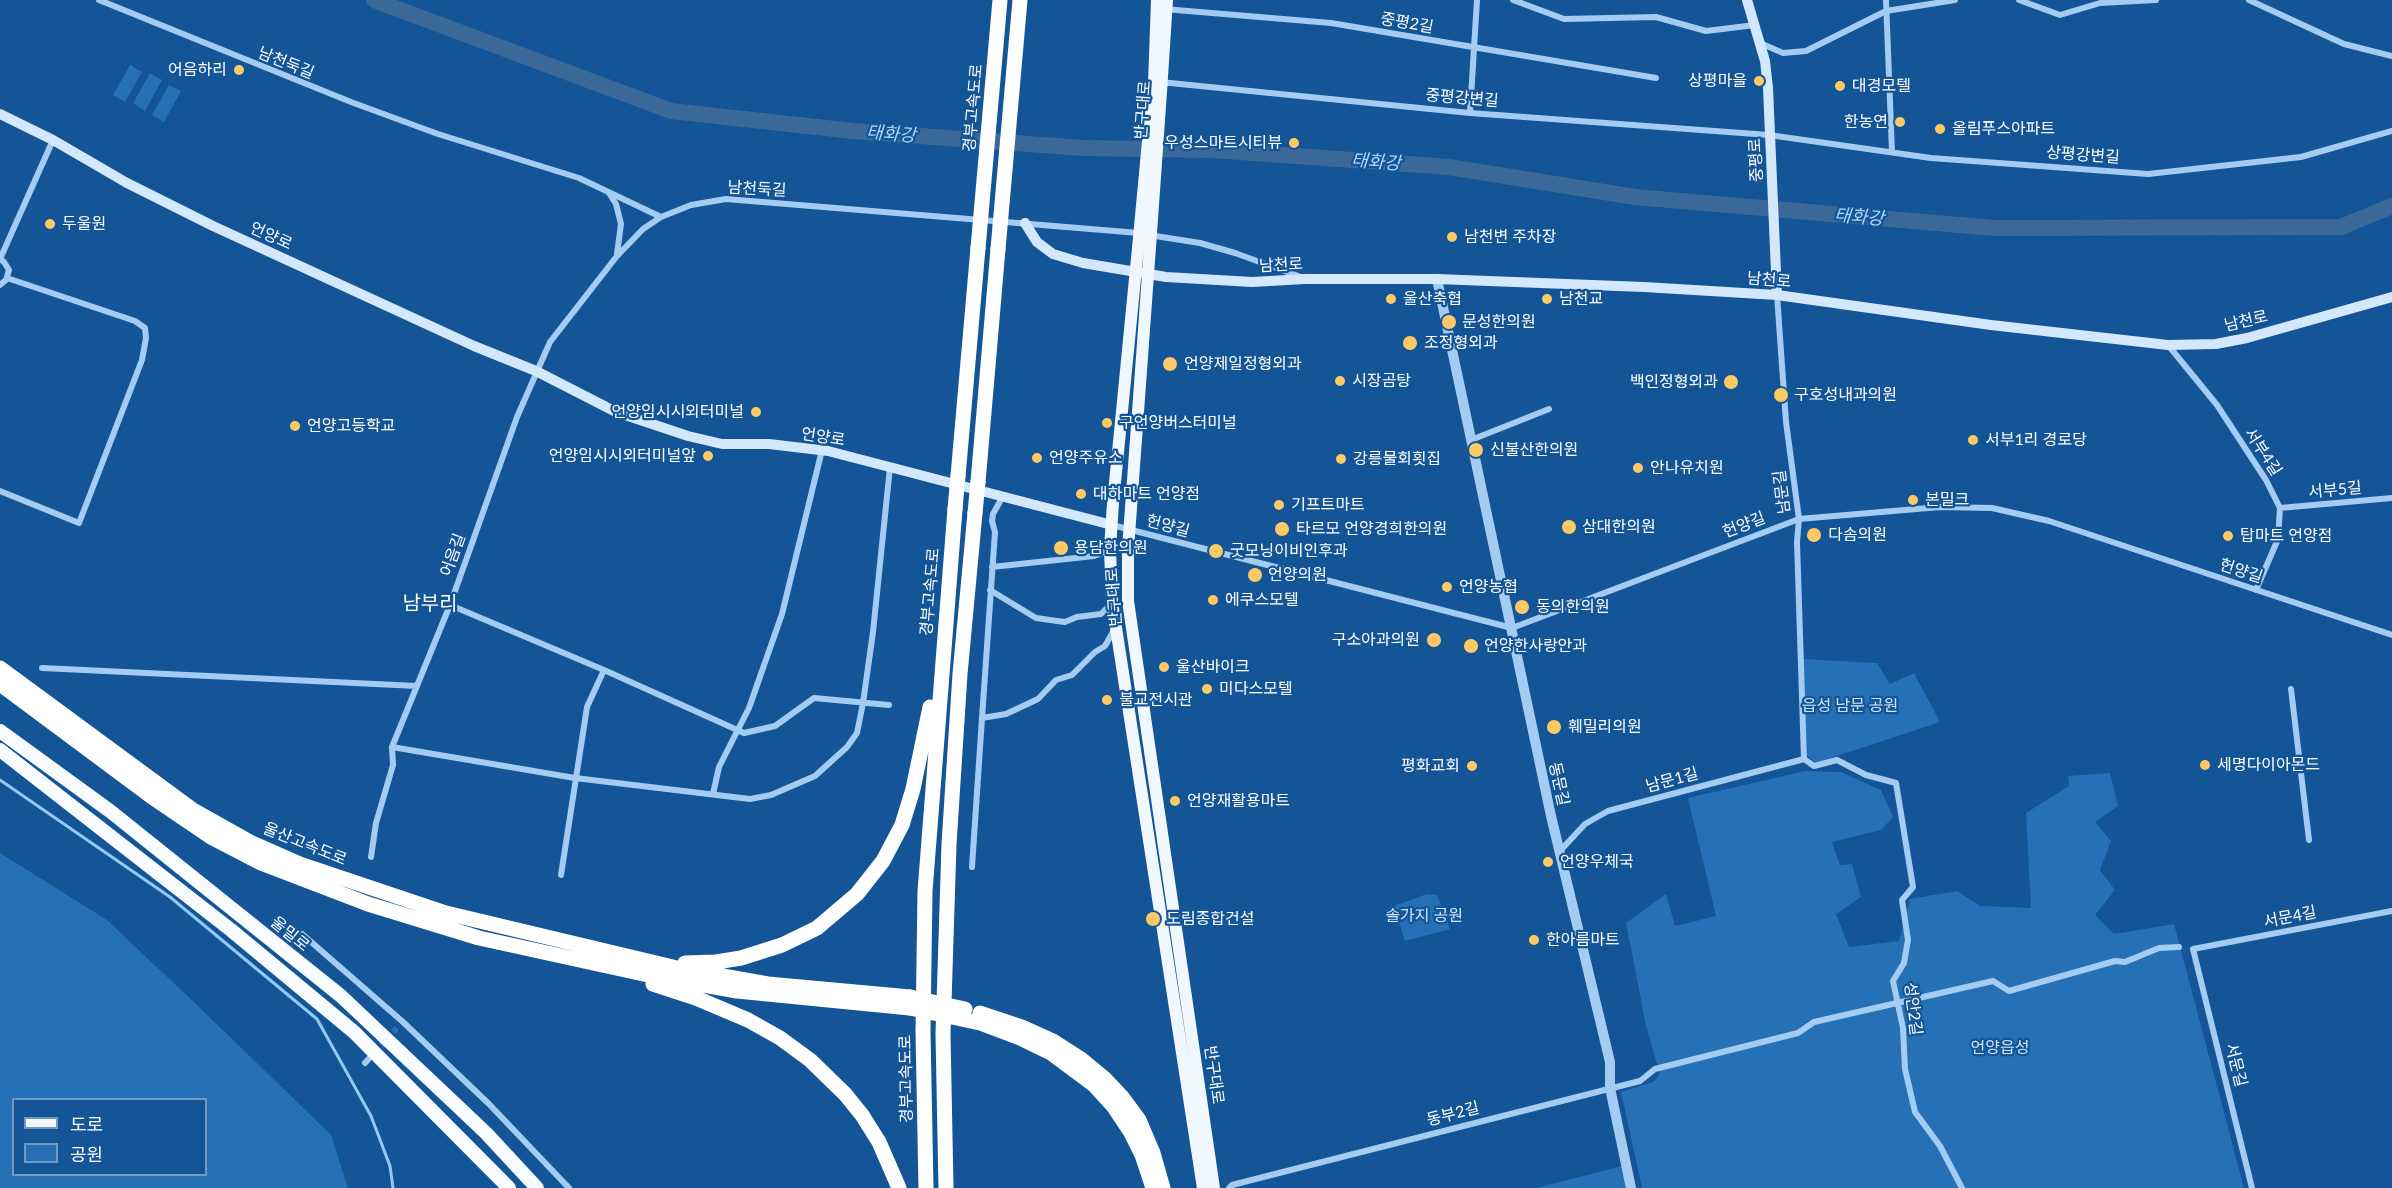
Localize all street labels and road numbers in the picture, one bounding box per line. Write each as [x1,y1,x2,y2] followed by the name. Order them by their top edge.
[1379,9,1435,37] street label: 중평2길
[255,43,317,83] street label: 남천둑길
[960,63,986,153] street label: 경부고속도로
[1131,80,1155,140] street label: 반구대로
[1425,85,1499,111] street label: 중평강변길
[1745,137,1767,183] street label: 중평로
[2046,143,2120,167] street label: 상평강변길
[727,178,787,200] street label: 남천둑길
[247,218,295,254] street label: 언양로
[1258,254,1304,276] street label: 남천로
[1746,269,1792,291] street label: 남천로
[2222,307,2270,335] street label: 남천로
[800,424,846,450] street label: 언양로
[2240,424,2286,480] street label: 서부4길
[1770,469,1794,515] street label: 남문길
[2308,478,2362,502] street label: 서부5길
[1720,508,1768,542] street label: 헌양길
[1144,511,1192,541] street label: 헌양길
[436,531,470,579] street label: 어음길
[917,547,943,637] street label: 경부고속도로
[2217,555,2265,587] street label: 헌양길
[1102,567,1126,627] street label: 반구대로
[1545,760,1573,808] street label: 동문길
[1644,764,1700,796] street label: 남문1길
[260,819,350,869] street label: 울산고속도로
[2262,902,2318,932] street label: 서문4길
[267,913,313,955] street label: 울밀로
[1900,981,1926,1037] street label: 성안2길
[896,1035,916,1123] street label: 경부고속도로
[2221,1041,2251,1089] street label: 서문길
[1200,1045,1228,1105] street label: 반구대로
[1425,1098,1481,1130] street label: 동부2길

